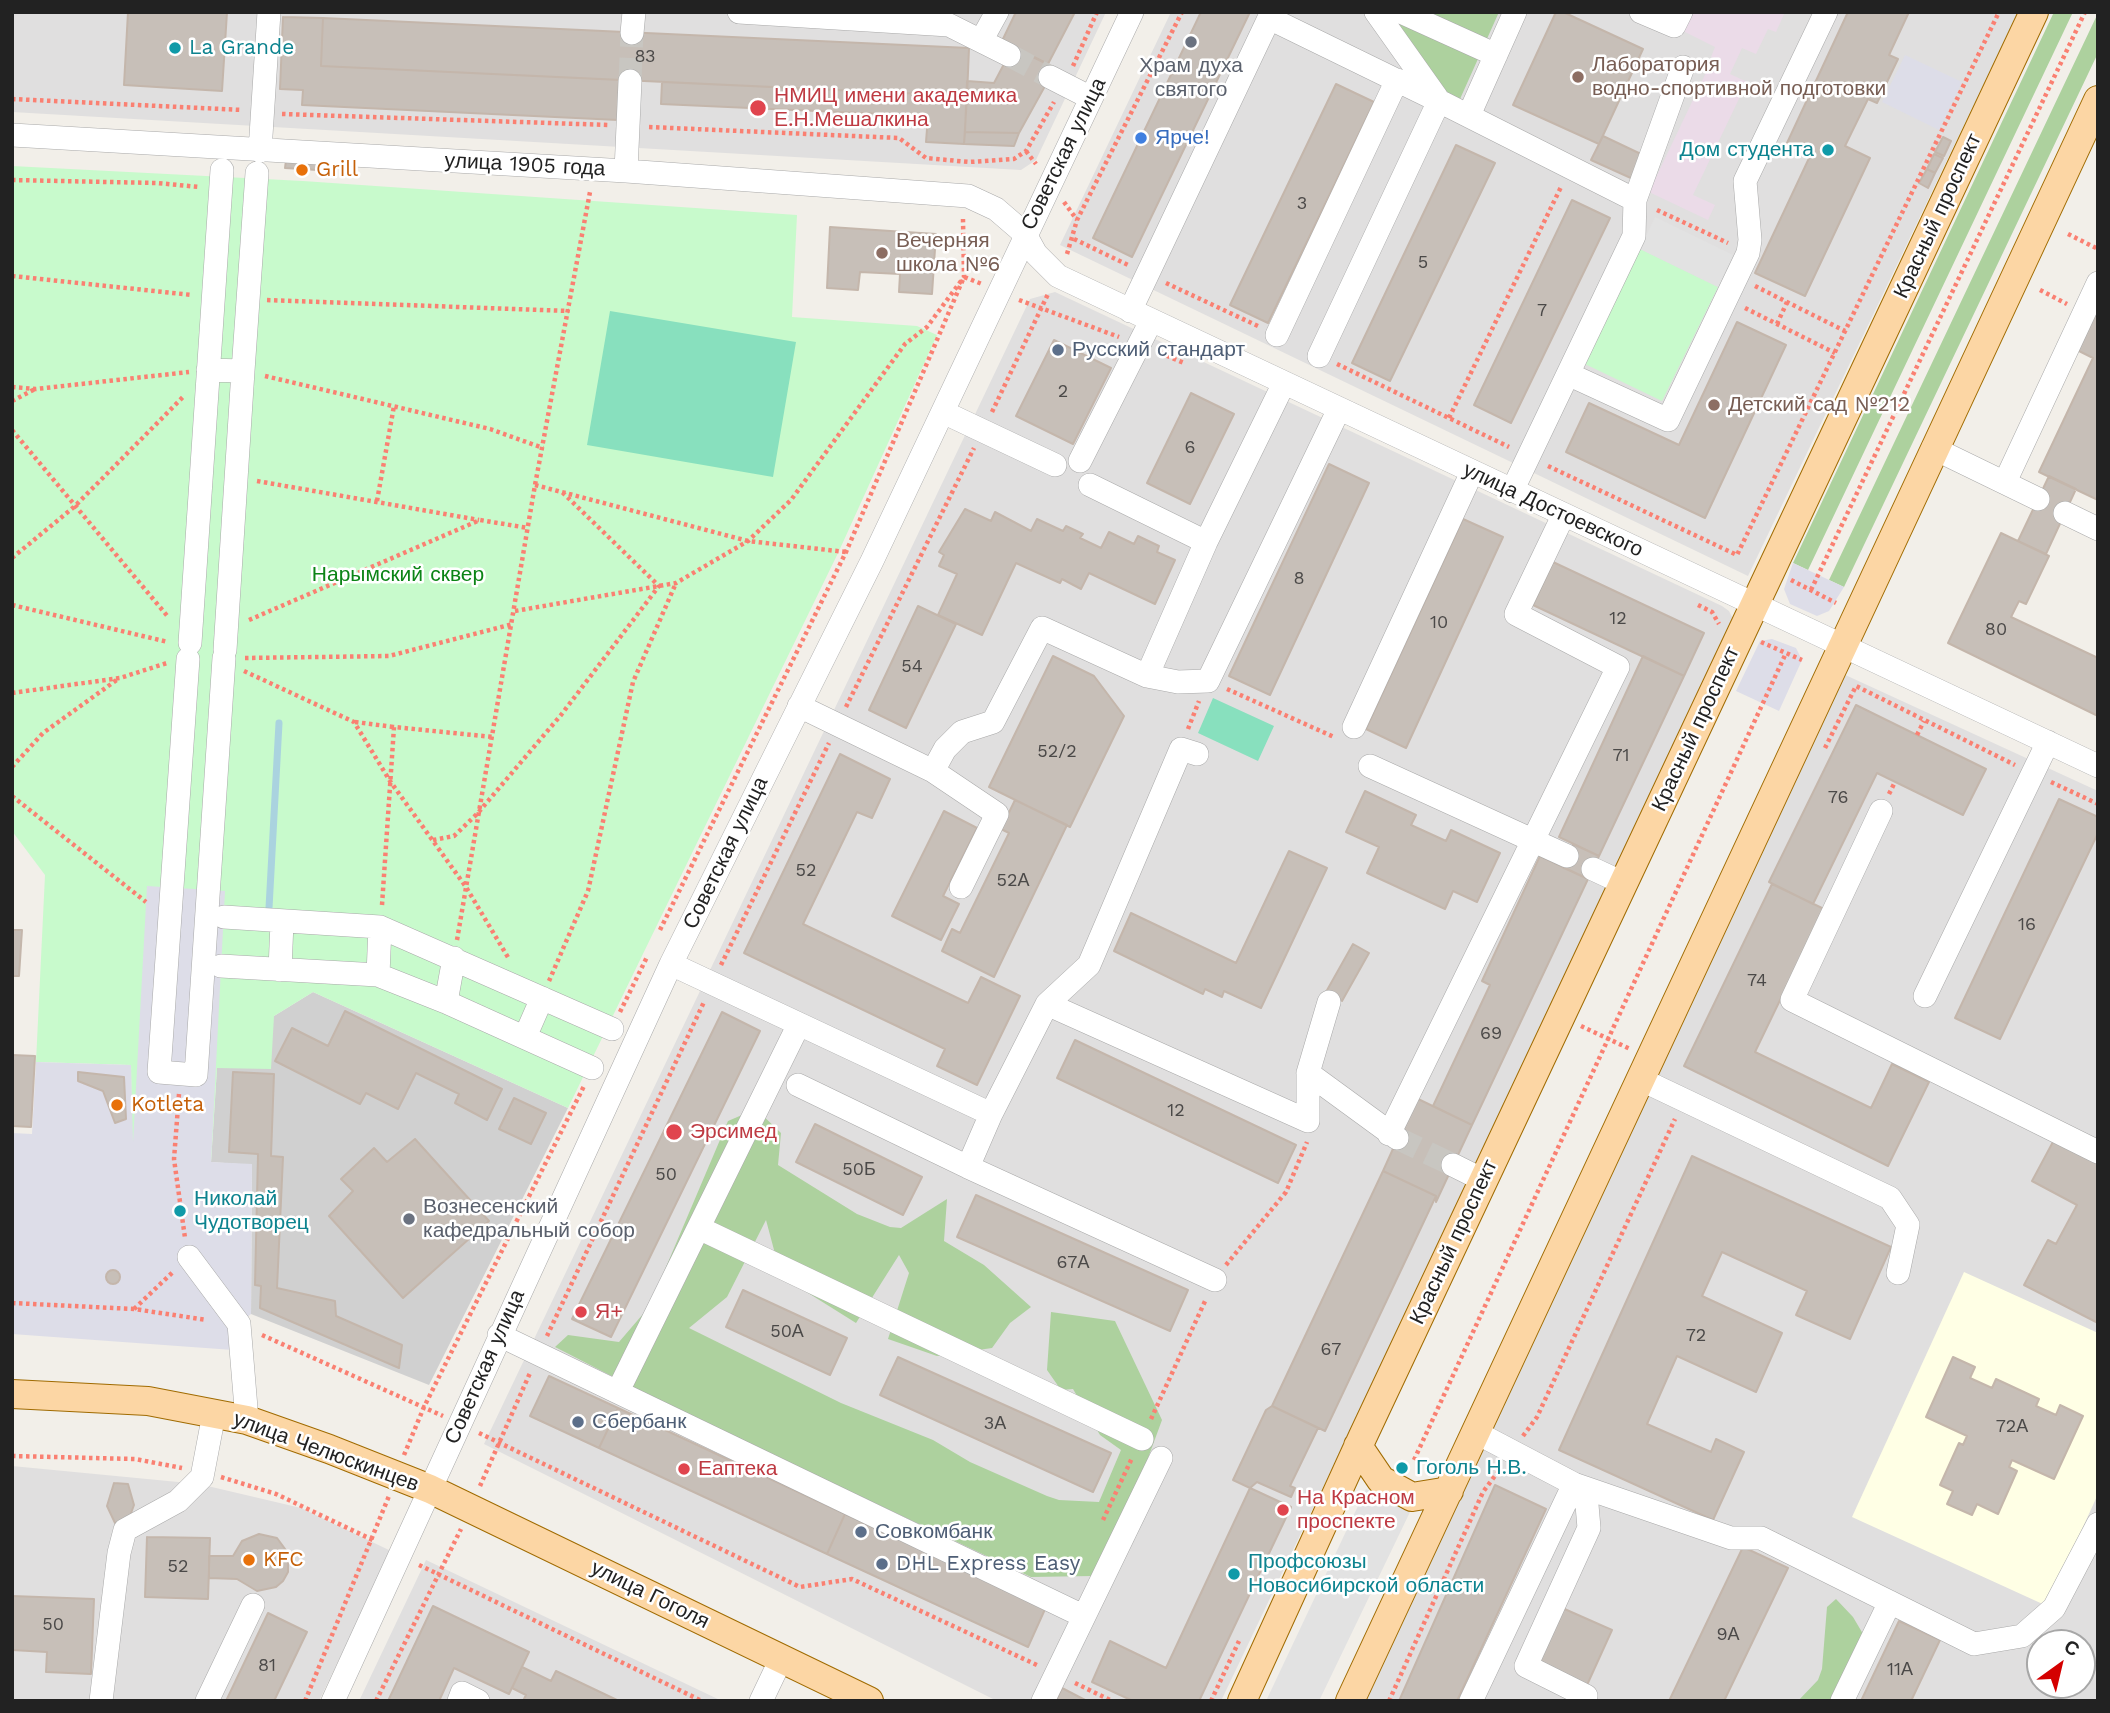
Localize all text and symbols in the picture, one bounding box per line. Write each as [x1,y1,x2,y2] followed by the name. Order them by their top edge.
[1183,34,1199,50] marker: Храм духа святого
[189,35,294,61] place label: La Grande
[167,40,183,56] marker: La Grande
[634,46,656,68] house number: 83
[1592,52,1886,102] place label: Лаборатория водно-спортивной подготовки
[1139,53,1243,103] place label: Храм духа святого
[1570,69,1586,85] marker: Лаборатория водно-спортивной подготовки
[1016,74,1112,234] street label: Советская улица
[774,83,1017,133] place label: НМИЦ имени академика Е.Н.Мешалкина
[748,98,768,118] marker: НМИЦ имени академика Е.Н.Мешалкина
[1155,125,1210,151] place label: Ярче!
[1133,130,1149,146] marker: Ярче!
[1889,130,1987,302] street label: Красный проспект
[1680,137,1814,163] place label: Дом студента
[1820,142,1836,158] marker: Дом студента
[444,148,606,182] street label: улица 1905 года
[316,157,358,183] place label: Grill
[294,162,310,178] marker: Grill
[1297,193,1307,215] house number: 3
[896,228,1000,278] place label: Вечерняя школа №6
[874,245,890,261] marker: Вечерняя школа №6
[1418,252,1428,274] house number: 5
[1537,300,1547,322] house number: 7
[1072,337,1245,363] place label: Русский стандарт
[1050,342,1066,358] marker: Русский стандарт
[1058,381,1068,403] house number: 2
[1728,392,1910,418] place label: Детский сад №212
[1706,397,1722,413] marker: Детский сад №212
[1185,437,1195,459] house number: 6
[1459,457,1647,563] street label: улица Достоевского
[312,562,484,588] park label: Нарымский сквер
[1293,568,1305,590] house number: 8
[1609,608,1627,630] house number: 12
[1430,612,1448,634] house number: 10
[1985,619,2007,641] house number: 80
[1647,643,1745,815] street label: Красный проспект
[901,656,923,678] house number: 54
[1037,741,1077,763] house number: 52/2
[1612,745,1630,767] house number: 71
[678,773,774,933] street label: Советская улица
[1828,787,1848,809] house number: 76
[796,860,816,882] house number: 52
[997,870,1029,892] house number: 52А
[2018,914,2036,936] house number: 16
[1747,970,1767,992] house number: 74
[1480,1023,1502,1045] house number: 69
[131,1092,204,1118] place label: Kotleta
[109,1097,125,1113] marker: Kotleta
[1167,1100,1185,1122] house number: 12
[690,1119,777,1145] place label: Эрсимед
[664,1122,684,1142] marker: Эрсимед
[1405,1156,1503,1328] street label: Красный проспект
[842,1159,876,1181] house number: 50Б
[655,1164,677,1186] house number: 50
[194,1186,309,1236] place label: Николай Чудотворец
[423,1194,635,1244] place label: Вознесенский кафедральный собор
[172,1203,188,1219] marker: Николай Чудотворец
[401,1211,417,1227] marker: Вознесенский кафедральный собор
[1057,1252,1089,1274] house number: 67А
[440,1286,530,1448] street label: Советская улица
[595,1299,623,1325] place label: Я+
[573,1304,589,1320] marker: Я+
[770,1321,804,1343] house number: 50А
[1686,1325,1706,1347] house number: 72
[1321,1339,1341,1361] house number: 67
[230,1407,422,1497] street label: улица Челюскинцев
[592,1409,686,1435] place label: Сбербанк
[984,1413,1006,1435] house number: 3А
[570,1414,586,1430] marker: Сбербанк
[1996,1416,2028,1438] house number: 72А
[1416,1455,1527,1481] place label: Гоголь Н.В.
[698,1456,777,1482] place label: Еаптека
[1394,1460,1410,1476] marker: Гоголь Н.В.
[676,1461,692,1477] marker: Еаптека
[1297,1485,1415,1535] place label: На Красном проспекте
[1275,1502,1291,1518] marker: На Красном проспекте
[875,1519,992,1545] place label: Совкомбанк
[853,1524,869,1540] marker: Совкомбанк
[263,1547,304,1573] place label: KFC
[1248,1549,1484,1599] place label: Профсоюзы Новосибирской области
[896,1551,1080,1577] place label: DHL Express Easy
[241,1552,257,1568] marker: KFC
[587,1555,713,1635] street label: улица Гоголя
[168,1556,188,1578] house number: 52
[874,1556,890,1572] marker: DHL Express Easy
[1226,1566,1242,1582] marker: Профсоюзы Новосибирской области
[42,1614,64,1636] house number: 50
[1716,1624,1740,1646] house number: 9А
[2026,1629,2096,1699] north arrow
[2060,1634,2084,1661] text: С
[258,1655,276,1677] house number: 81
[1887,1659,1913,1681] house number: 11А

